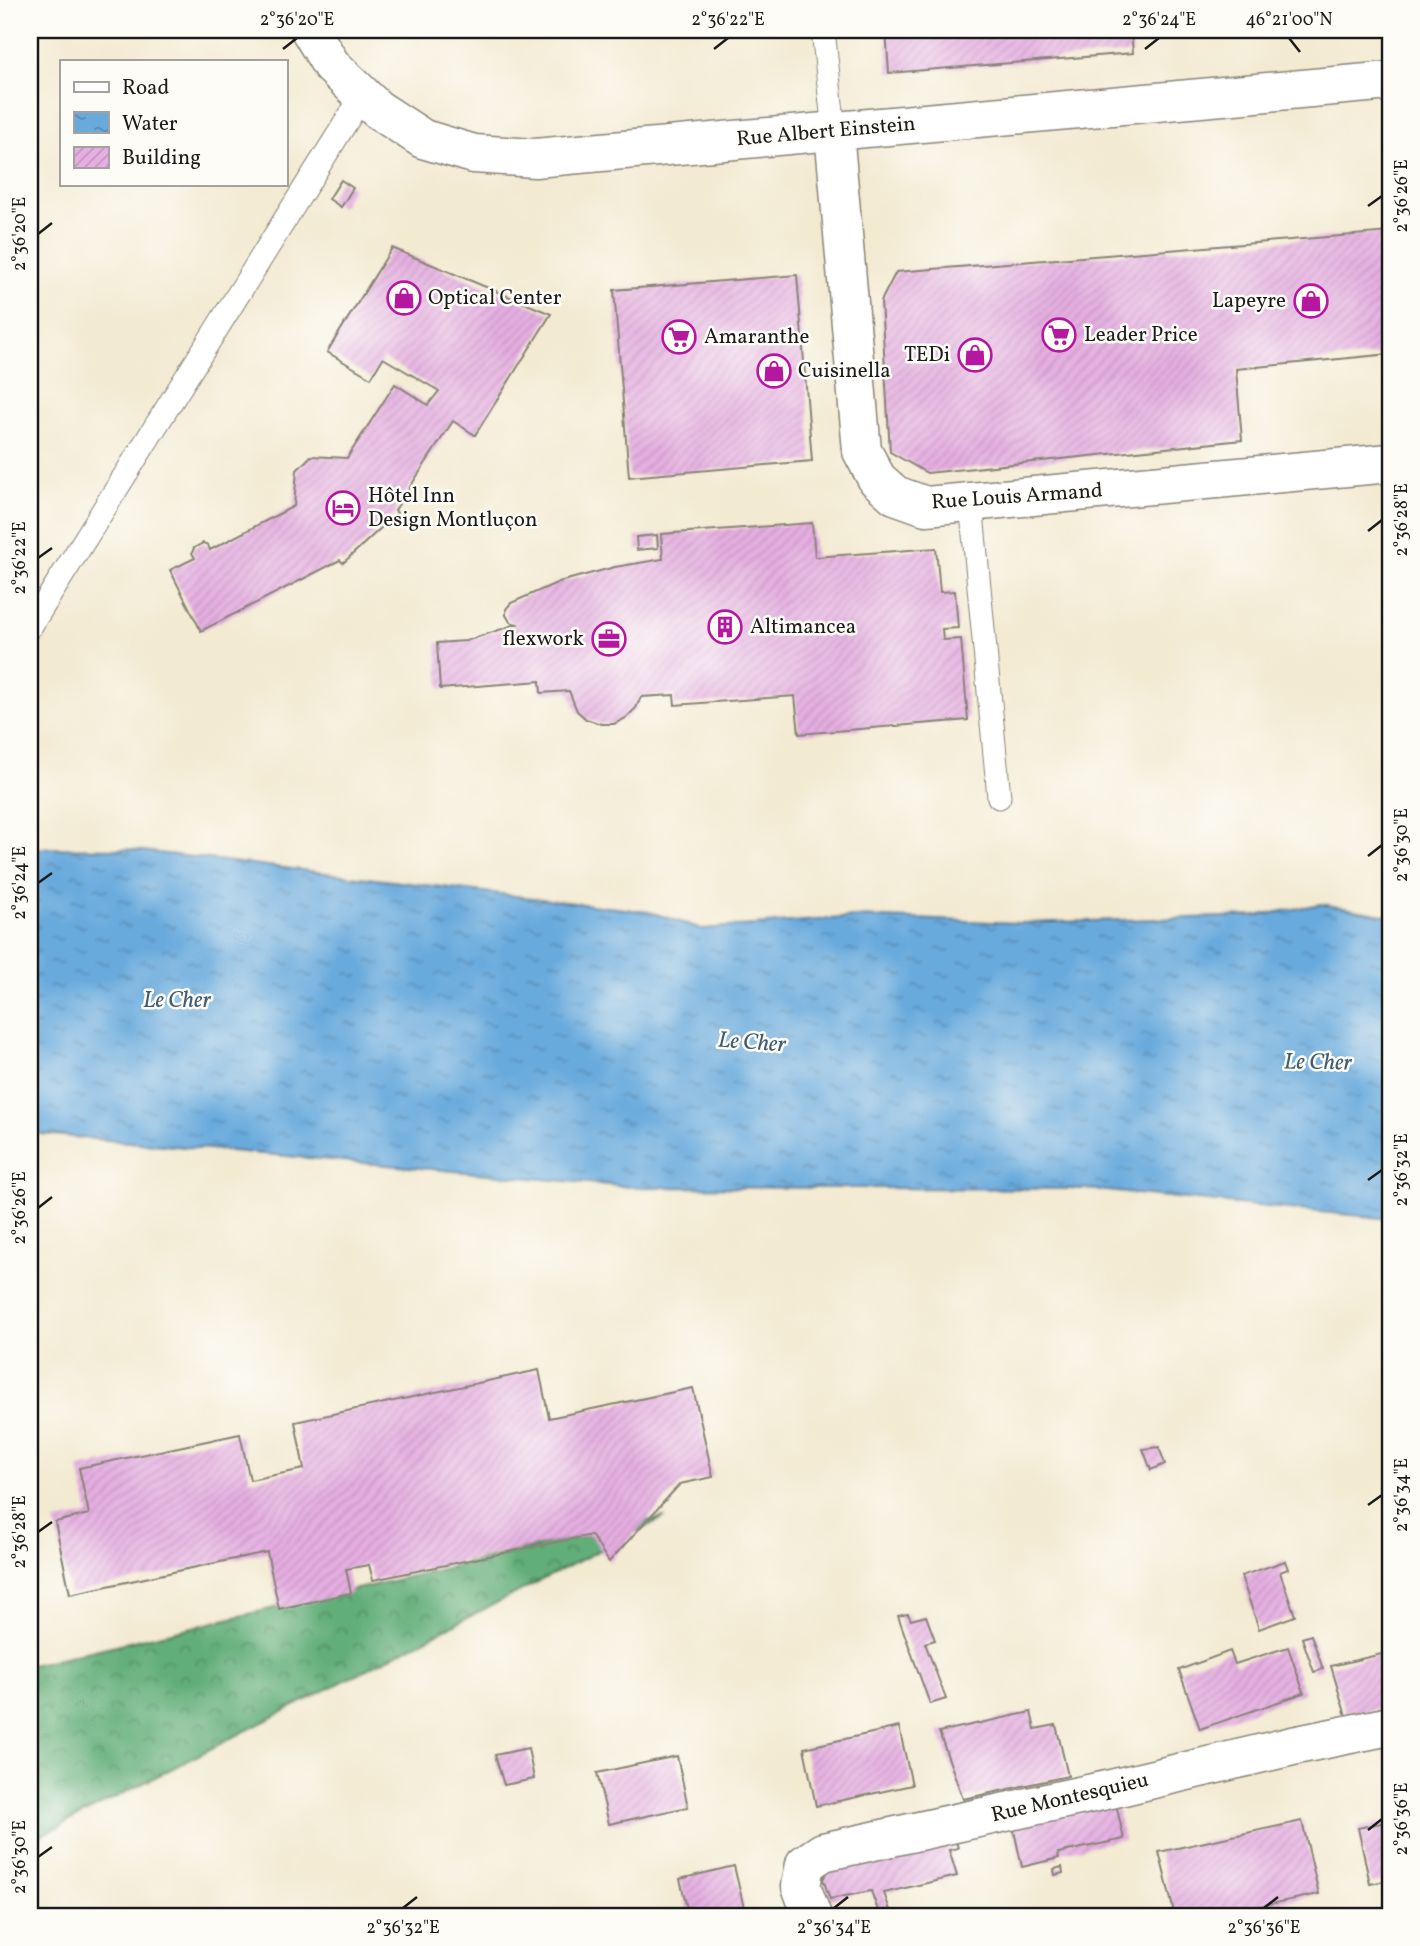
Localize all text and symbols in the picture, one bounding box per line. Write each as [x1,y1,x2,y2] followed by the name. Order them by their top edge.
[260,8,335,33] text: 2°36'20"E
[691,8,765,33] text: 2°36'22"E
[1122,8,1196,33] text: 2°36'24"E
[1245,8,1333,33] text: 46°21'00"N
[60,60,287,186] legend
[122,74,169,103] text: Road
[122,110,178,139] text: Water
[735,110,917,154] street label: Rue Albert Einstein
[122,144,201,173] text: Building
[1390,159,1415,233] text: 2°36'26"E
[8,196,33,271] text: 2°36'20"E
[385,279,423,317] shop icon: Optical Center
[1292,282,1330,320] shop icon: Lapeyre
[428,284,562,313] place label: Optical Center
[1212,287,1286,316] place label: Lapeyre
[1040,316,1078,354] supermarket icon: Leader Price
[660,318,698,356] supermarket icon: Amaranthe
[1084,321,1198,350] place label: Leader Price
[704,323,810,352] place label: Amaranthe
[956,336,994,374] shop icon: TEDi
[904,341,950,370] place label: TEDi
[755,352,793,390] shop icon: Cuisinella
[798,357,891,386] place label: Cuisinella
[930,477,1104,517] street label: Rue Louis Armand
[368,482,538,535] place label: Hôtel Inn Design Montluçon
[1390,483,1415,557] text: 2°36'28"E
[324,489,362,527] hotel icon: Hôtel Inn Design Montluçon
[8,521,33,595] text: 2°36'22"E
[706,608,744,646] building icon: Altimancea
[750,613,856,642] place label: Altimancea
[590,620,628,658] office icon: flexwork
[503,625,585,654] place label: flexwork
[1390,808,1415,882] text: 2°36'30"E
[8,846,33,920] text: 2°36'24"E
[143,985,211,1017] water label: Le Cher
[717,1025,787,1061] water label: Le Cher
[1284,1046,1353,1080] water label: Le Cher
[1390,1133,1415,1207] text: 2°36'32"E
[8,1171,33,1245] text: 2°36'26"E
[1390,1458,1415,1532] text: 2°36'34"E
[8,1495,33,1569] text: 2°36'28"E
[988,1766,1152,1830] street label: Rue Montesquieu
[1390,1782,1415,1856] text: 2°36'36"E
[8,1820,33,1894] text: 2°36'30"E
[366,1916,440,1941] text: 2°36'32"E
[797,1916,871,1941] text: 2°36'34"E
[1227,1916,1301,1941] text: 2°36'36"E

